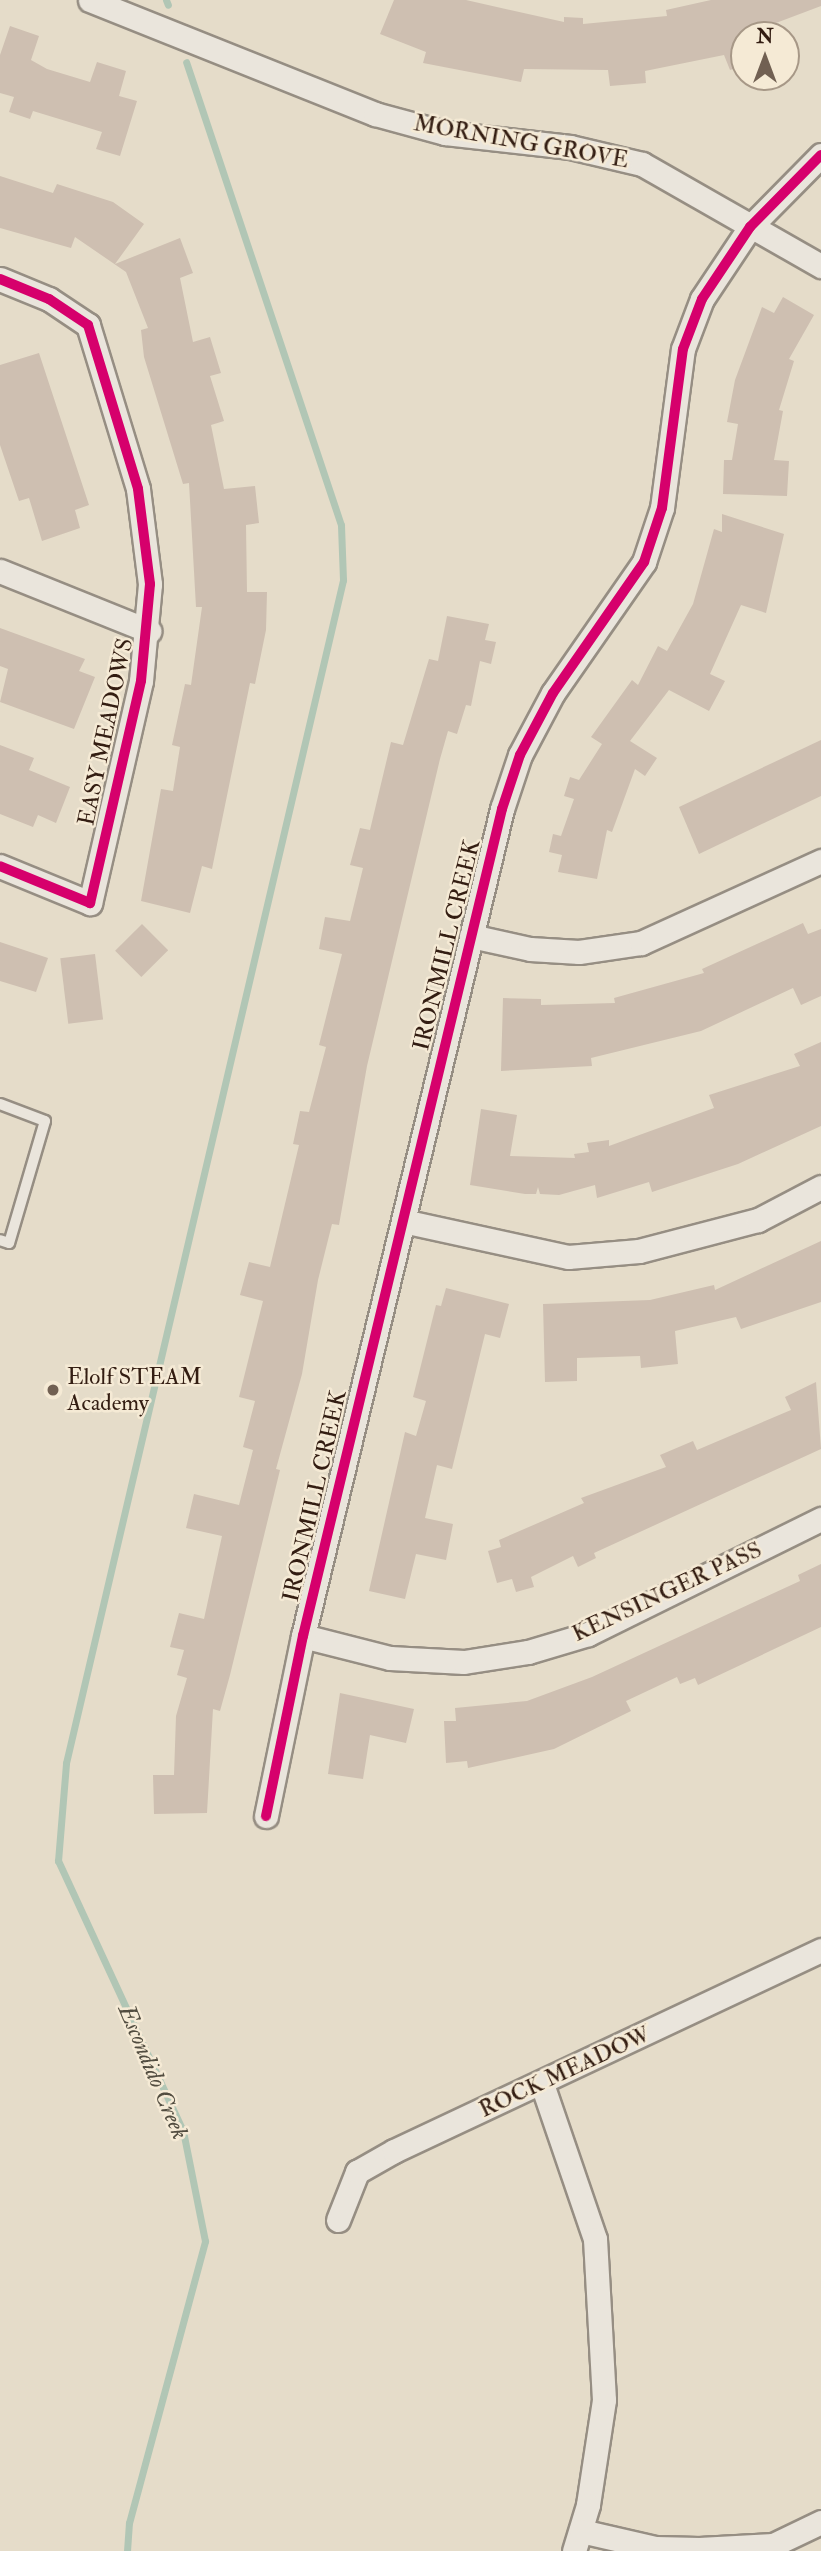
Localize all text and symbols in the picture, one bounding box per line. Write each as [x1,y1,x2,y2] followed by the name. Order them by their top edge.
[730,21,800,91] north arrow
[756,25,774,49] text: N
[412,110,630,174] street label: MORNING GROVE
[73,636,139,828] street label: EASY MEADOWS
[407,837,487,1053] street label: IRONMILL CREEK
[67,1363,202,1417] place label: Elolf STEAM Academy
[45,1382,61,1398] marker: Elolf STEAM Academy
[277,1387,353,1605] street label: IRONMILL CREEK
[568,1536,766,1648] street label: KENSINGER PASS
[112,2000,194,2144] water label: Escondido Creek
[475,2020,655,2124] street label: ROCK MEADOW

